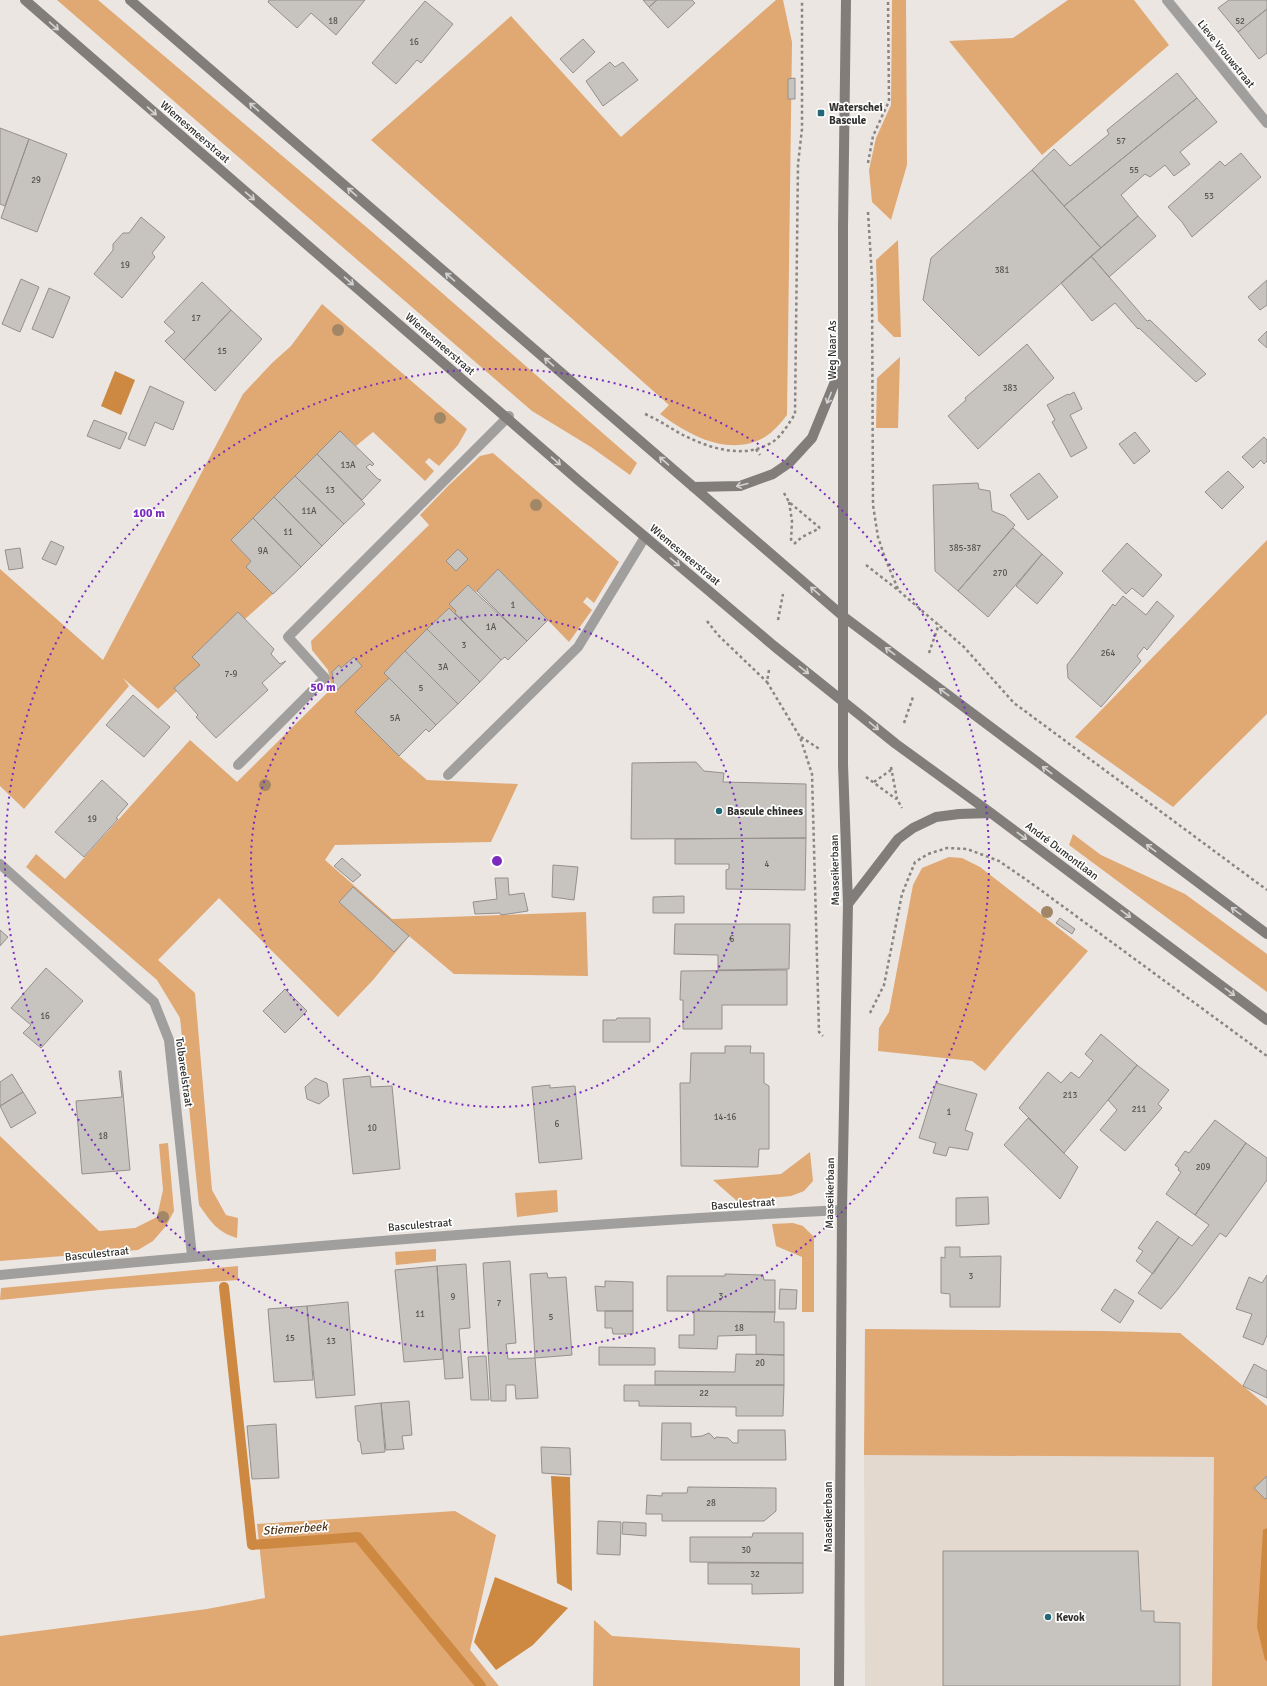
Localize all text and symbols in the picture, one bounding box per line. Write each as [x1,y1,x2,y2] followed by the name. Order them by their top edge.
[328,16,338,27] house number: 18
[1235,16,1245,27] house number: 52
[1195,17,1258,91] street label: Lieve Vrouwstraat
[49,21,59,30] one-way arrow
[409,37,419,48] house number: 16
[157,98,233,166] street label: Wiemesmeerstraat
[829,101,883,127] place label: Waterschei Bascule
[248,102,259,111] one-way arrow
[147,106,158,115] one-way arrow
[816,108,826,118] marker: Waterschei Bascule
[1116,136,1126,147] house number: 57
[1129,165,1139,176] house number: 55
[31,175,41,186] house number: 29
[347,187,357,196] one-way arrow
[245,191,255,200] one-way arrow
[1204,191,1214,202] house number: 53
[120,260,130,271] house number: 19
[995,265,1009,276] house number: 381
[445,272,456,281] one-way arrow
[343,277,354,286] one-way arrow
[402,310,478,378] street label: Wiemesmeerstraat
[191,313,201,324] house number: 17
[826,320,839,380] street label: Weg Naar As
[217,346,227,357] house number: 15
[544,357,554,366] one-way arrow
[1003,383,1017,394] house number: 383
[824,391,832,403] one-way arrow
[551,457,562,466] one-way arrow
[659,457,669,466] one-way arrow
[340,460,356,471] house number: 13A
[736,482,749,489] one-way arrow
[325,485,335,496] house number: 13
[133,506,165,521] text: 100 m
[301,506,317,517] house number: 11A
[647,522,723,588] street label: Wiemesmeerstraat
[283,527,293,538] house number: 11
[949,543,981,554] house number: 385-387
[258,546,269,557] house number: 9A
[670,558,681,567] one-way arrow
[993,568,1007,579] house number: 270
[810,587,820,596] one-way arrow
[511,600,516,611] house number: 1
[486,622,497,633] house number: 1A
[462,640,467,651] house number: 3
[885,647,896,655] one-way arrow
[1101,648,1115,659] house number: 264
[438,662,449,673] house number: 3A
[799,665,810,674] one-way arrow
[225,669,238,680] house number: 7-9
[310,680,336,695] text: 50 m
[419,683,424,694] house number: 5
[938,687,949,696] one-way arrow
[390,713,401,724] house number: 5A
[869,721,879,730] one-way arrow
[1042,766,1053,774] one-way arrow
[727,805,803,818] place label: Bascule chinees
[714,806,724,816] marker: Bascule chinees
[87,814,97,825] house number: 19
[1023,819,1101,883] street label: André Dumontlaan
[1016,832,1027,840] one-way arrow
[828,834,842,906] street label: Maaseikerbaan
[1146,844,1157,852] one-way arrow
[490,854,504,868] centre of rings
[765,859,770,870] house number: 4
[1230,907,1241,915] one-way arrow
[1120,910,1131,919] one-way arrow
[730,934,735,945] house number: 6
[1224,988,1235,996] one-way arrow
[40,1011,50,1022] house number: 16
[173,1036,195,1108] street label: Tolbareelstraat
[1063,1090,1077,1101] house number: 213
[1132,1104,1146,1115] house number: 211
[947,1107,952,1118] house number: 1
[714,1112,736,1123] house number: 14-16
[555,1119,560,1130] house number: 6
[367,1123,377,1134] house number: 10
[98,1131,108,1142] house number: 18
[823,1157,837,1229] street label: Maaseikerbaan
[1196,1162,1210,1173] house number: 209
[710,1195,776,1213] street label: Basculestraat
[387,1216,453,1234] street label: Basculestraat
[64,1244,130,1264] street label: Basculestraat
[969,1271,974,1282] house number: 3
[719,1291,724,1302] house number: 3
[451,1292,456,1303] house number: 9
[497,1298,502,1309] house number: 7
[415,1309,425,1320] house number: 11
[549,1312,554,1323] house number: 5
[734,1323,744,1334] house number: 18
[285,1333,295,1344] house number: 15
[326,1336,336,1347] house number: 13
[755,1358,765,1369] house number: 20
[699,1388,709,1399] house number: 22
[822,1481,835,1553] street label: Maaseikerbaan
[706,1498,716,1509] house number: 28
[262,1519,329,1539] water label: Stiemerbeek
[741,1545,751,1556] house number: 30
[750,1569,760,1580] house number: 32
[1056,1611,1085,1624] place label: Kevok
[1043,1612,1053,1622] marker: Kevok

